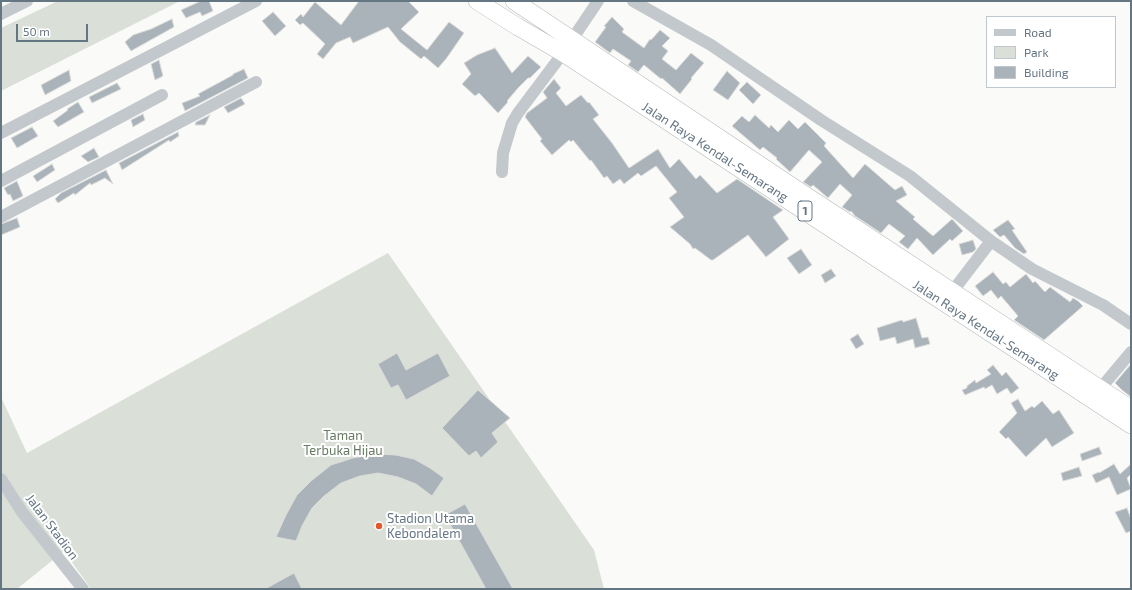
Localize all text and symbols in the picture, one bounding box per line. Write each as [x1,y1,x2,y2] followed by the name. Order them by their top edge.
[18,16,90,42] scale bar
[986,16,1116,88] legend
[23,24,50,38] text: 50 m
[1024,25,1052,39] text: Road
[1024,45,1049,59] text: Park
[1024,65,1068,79] text: Building
[639,99,791,205] street label: Jalan Raya Kendal-Semarang
[798,201,812,221] road number: 1
[910,277,1062,383] street label: Jalan Raya Kendal-Semarang
[303,428,383,459] park label: Taman Terbuka Hijau
[22,491,82,563] street label: Jalan Stadion
[387,511,474,542] place label: Stadion Utama Kebondalem
[374,521,384,531] marker: Stadion Utama Kebondalem

